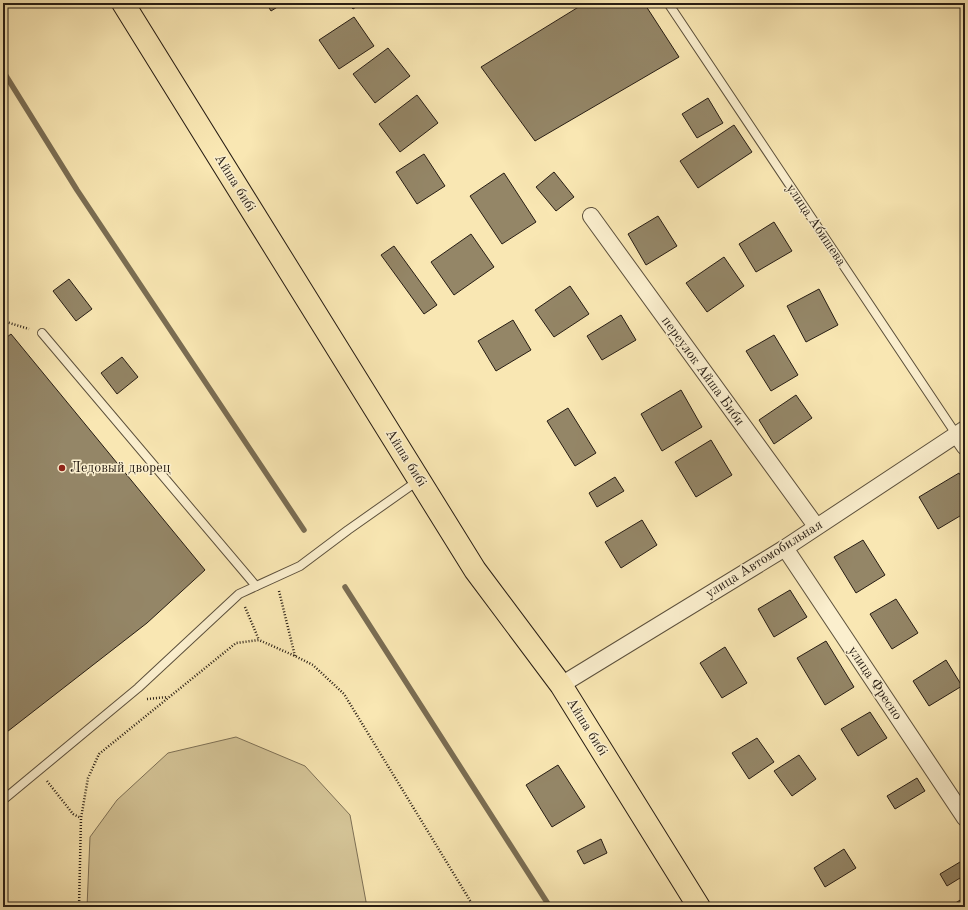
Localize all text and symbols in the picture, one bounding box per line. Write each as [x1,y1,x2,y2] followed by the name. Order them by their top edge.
[212,152,258,214] street label: Айша бибі
[783,181,849,269] street label: улица Абишева
[659,314,747,428] street label: переулок Айша Биби
[383,427,429,489] street label: Айша бибі
[70,461,171,475] place label: Ледовый дворец
[57,463,67,473] marker: Ледовый дворец
[703,517,825,601] street label: улица Автомобильная
[845,643,905,723] street label: улица Фресно
[564,696,610,758] street label: Айша бибі

